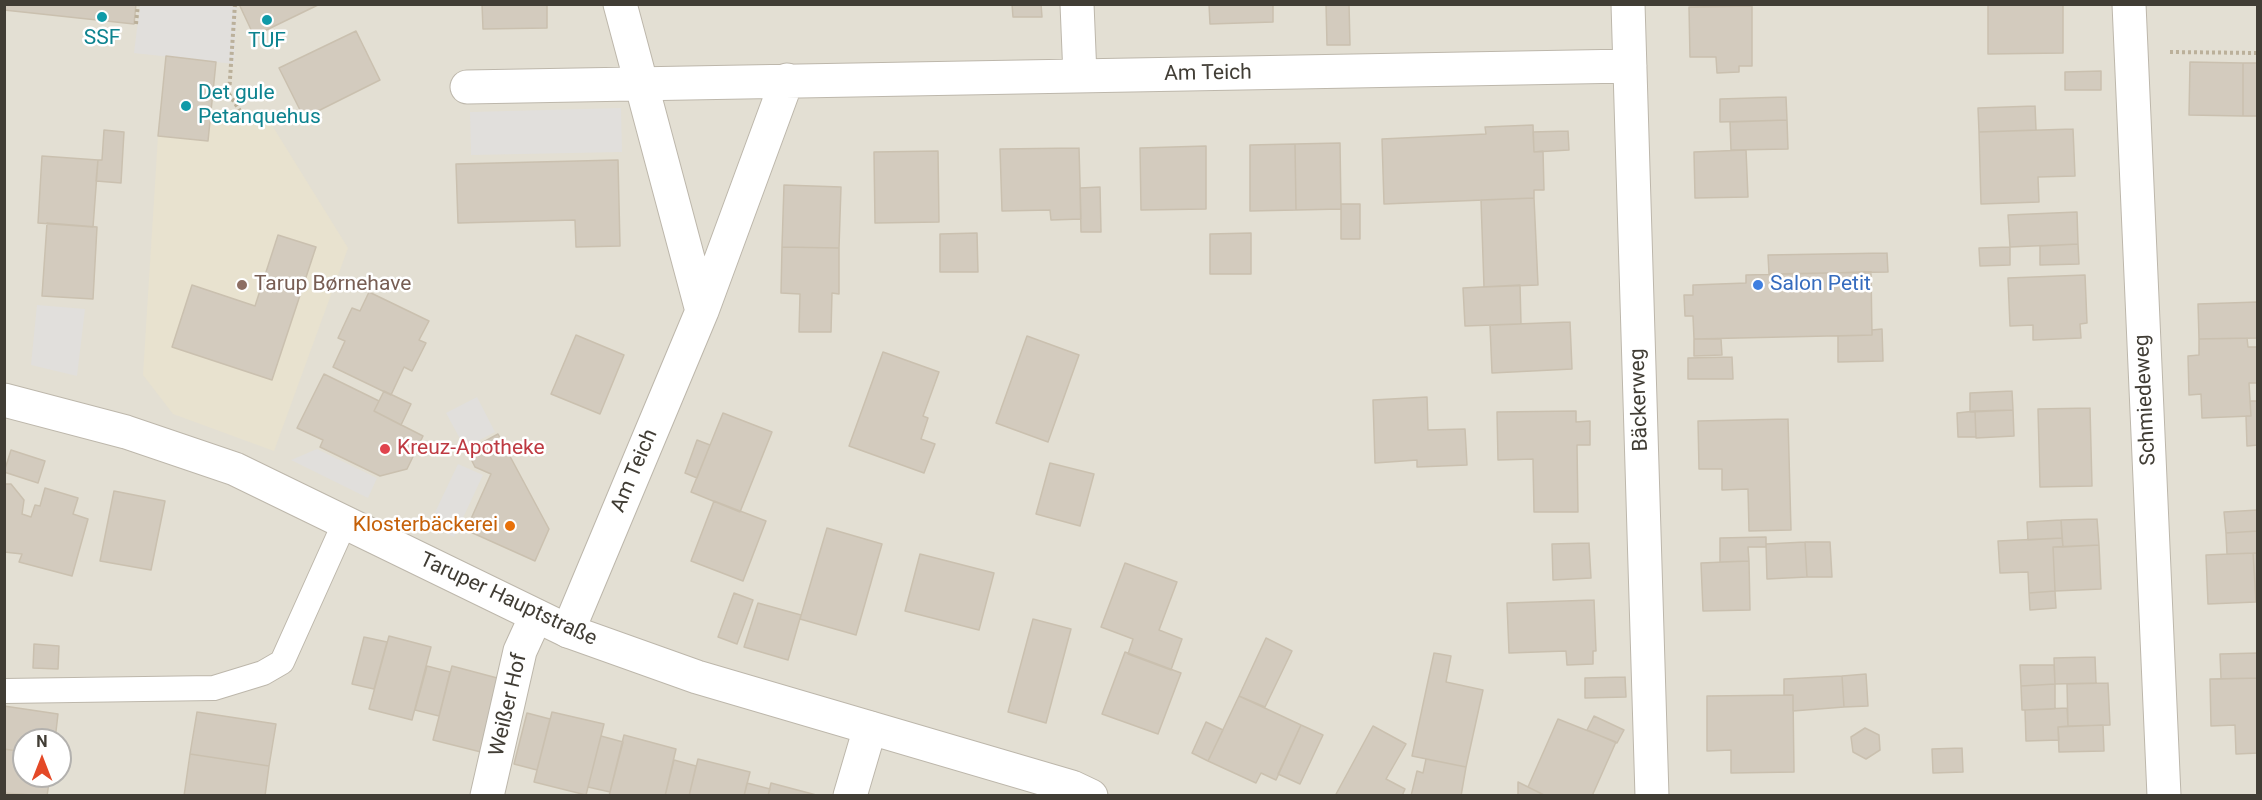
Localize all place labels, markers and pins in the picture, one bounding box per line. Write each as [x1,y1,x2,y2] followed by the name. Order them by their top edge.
[95,10,109,24] marker: SSF
[260,13,274,27] marker: TUF
[84,26,120,52] place label: SSF
[248,29,286,55] place label: TUF
[198,81,321,131] place label: Det gule Petanquehus
[179,99,193,113] marker: Det gule Petanquehus
[254,272,411,298] place label: Tarup Børnehave
[1770,272,1871,298] place label: Salon Petit
[235,278,249,292] marker: Tarup Børnehave
[1751,278,1765,292] marker: Salon Petit
[397,436,545,462] place label: Kreuz-Apotheke
[378,442,392,456] marker: Kreuz-Apotheke
[353,513,498,539] place label: Klosterbäckerei
[503,519,517,533] marker: Klosterbäckerei

